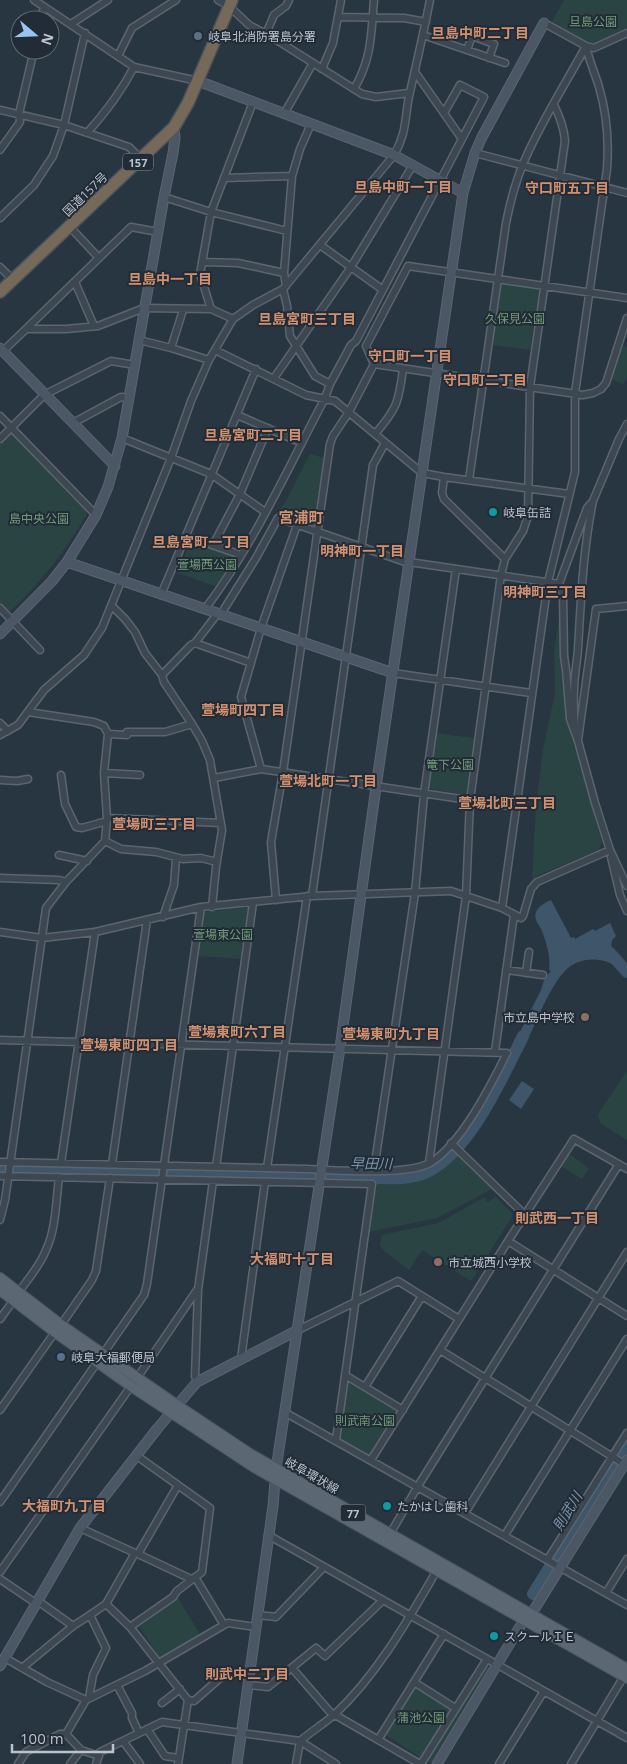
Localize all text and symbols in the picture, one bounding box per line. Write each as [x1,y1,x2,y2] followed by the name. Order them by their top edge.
[10,10,60,60] north arrow
[569,13,617,30] park label: 旦島公園
[431,23,529,42] district label: 旦島中町二丁目
[208,28,316,45] place label: 岐阜北消防署島分署
[192,30,204,42] marker: 岐阜北消防署島分署
[37,31,59,48] text: N
[123,154,153,170] road number: 157
[59,168,111,220] street label: 国道157号
[354,177,452,196] district label: 旦島中町一丁目
[525,178,609,197] district label: 守口町五丁目
[128,269,212,288] district label: 旦島中一丁目
[258,309,356,328] district label: 旦島宮町三丁目
[485,310,545,327] park label: 久保見公園
[368,346,452,365] district label: 守口町一丁目
[443,370,527,389] district label: 守口町二丁目
[204,425,302,444] district label: 旦島宮町二丁目
[503,504,551,521] place label: 岐阜缶詰
[487,506,499,518] marker: 岐阜缶詰
[278,507,324,527] district label: 宮浦町
[9,510,69,527] park label: 島中央公園
[152,532,250,551] district label: 旦島宮町一丁目
[320,541,404,560] district label: 明神町一丁目
[177,556,237,573] park label: 萱場西公園
[503,582,587,601] district label: 明神町三丁目
[201,700,285,719] district label: 萱場町四丁目
[426,756,474,773] park label: 篭下公園
[279,771,377,790] district label: 萱場北町一丁目
[458,793,556,812] district label: 萱場北町三丁目
[112,814,196,833] district label: 萱場町三丁目
[193,926,253,943] park label: 萱場東公園
[503,1009,575,1026] place label: 市立島中学校
[579,1011,591,1023] marker: 市立島中学校
[188,1022,286,1041] district label: 萱場東町六丁目
[342,1024,440,1043] district label: 萱場東町九丁目
[80,1035,178,1054] district label: 萱場東町四丁目
[350,1153,394,1173] water label: 早田川
[515,1208,599,1227] district label: 則武西一丁目
[250,1249,334,1268] district label: 大福町十丁目
[448,1254,532,1271] place label: 市立城西小学校
[432,1256,444,1268] marker: 市立城西小学校
[71,1349,155,1366] place label: 岐阜大福郵便局
[55,1351,67,1363] marker: 岐阜大福郵便局
[335,1412,395,1429] park label: 則武南公園
[282,1453,342,1497] street label: 岐阜環状線
[548,1486,587,1534] water label: 則武川
[22,1496,106,1515] district label: 大福町九丁目
[397,1498,469,1515] place label: たかはし歯科
[381,1500,393,1512] marker: たかはし歯科
[340,1505,366,1522] road number: 77
[504,1628,576,1645] place label: スクールＩＥ
[488,1630,500,1642] marker: スクールＩＥ
[205,1664,289,1683] district label: 則武中二丁目
[397,1709,445,1726] park label: 蒲池公園
[12,1722,114,1754] scale bar
[20,1728,64,1748] text: 100 m

